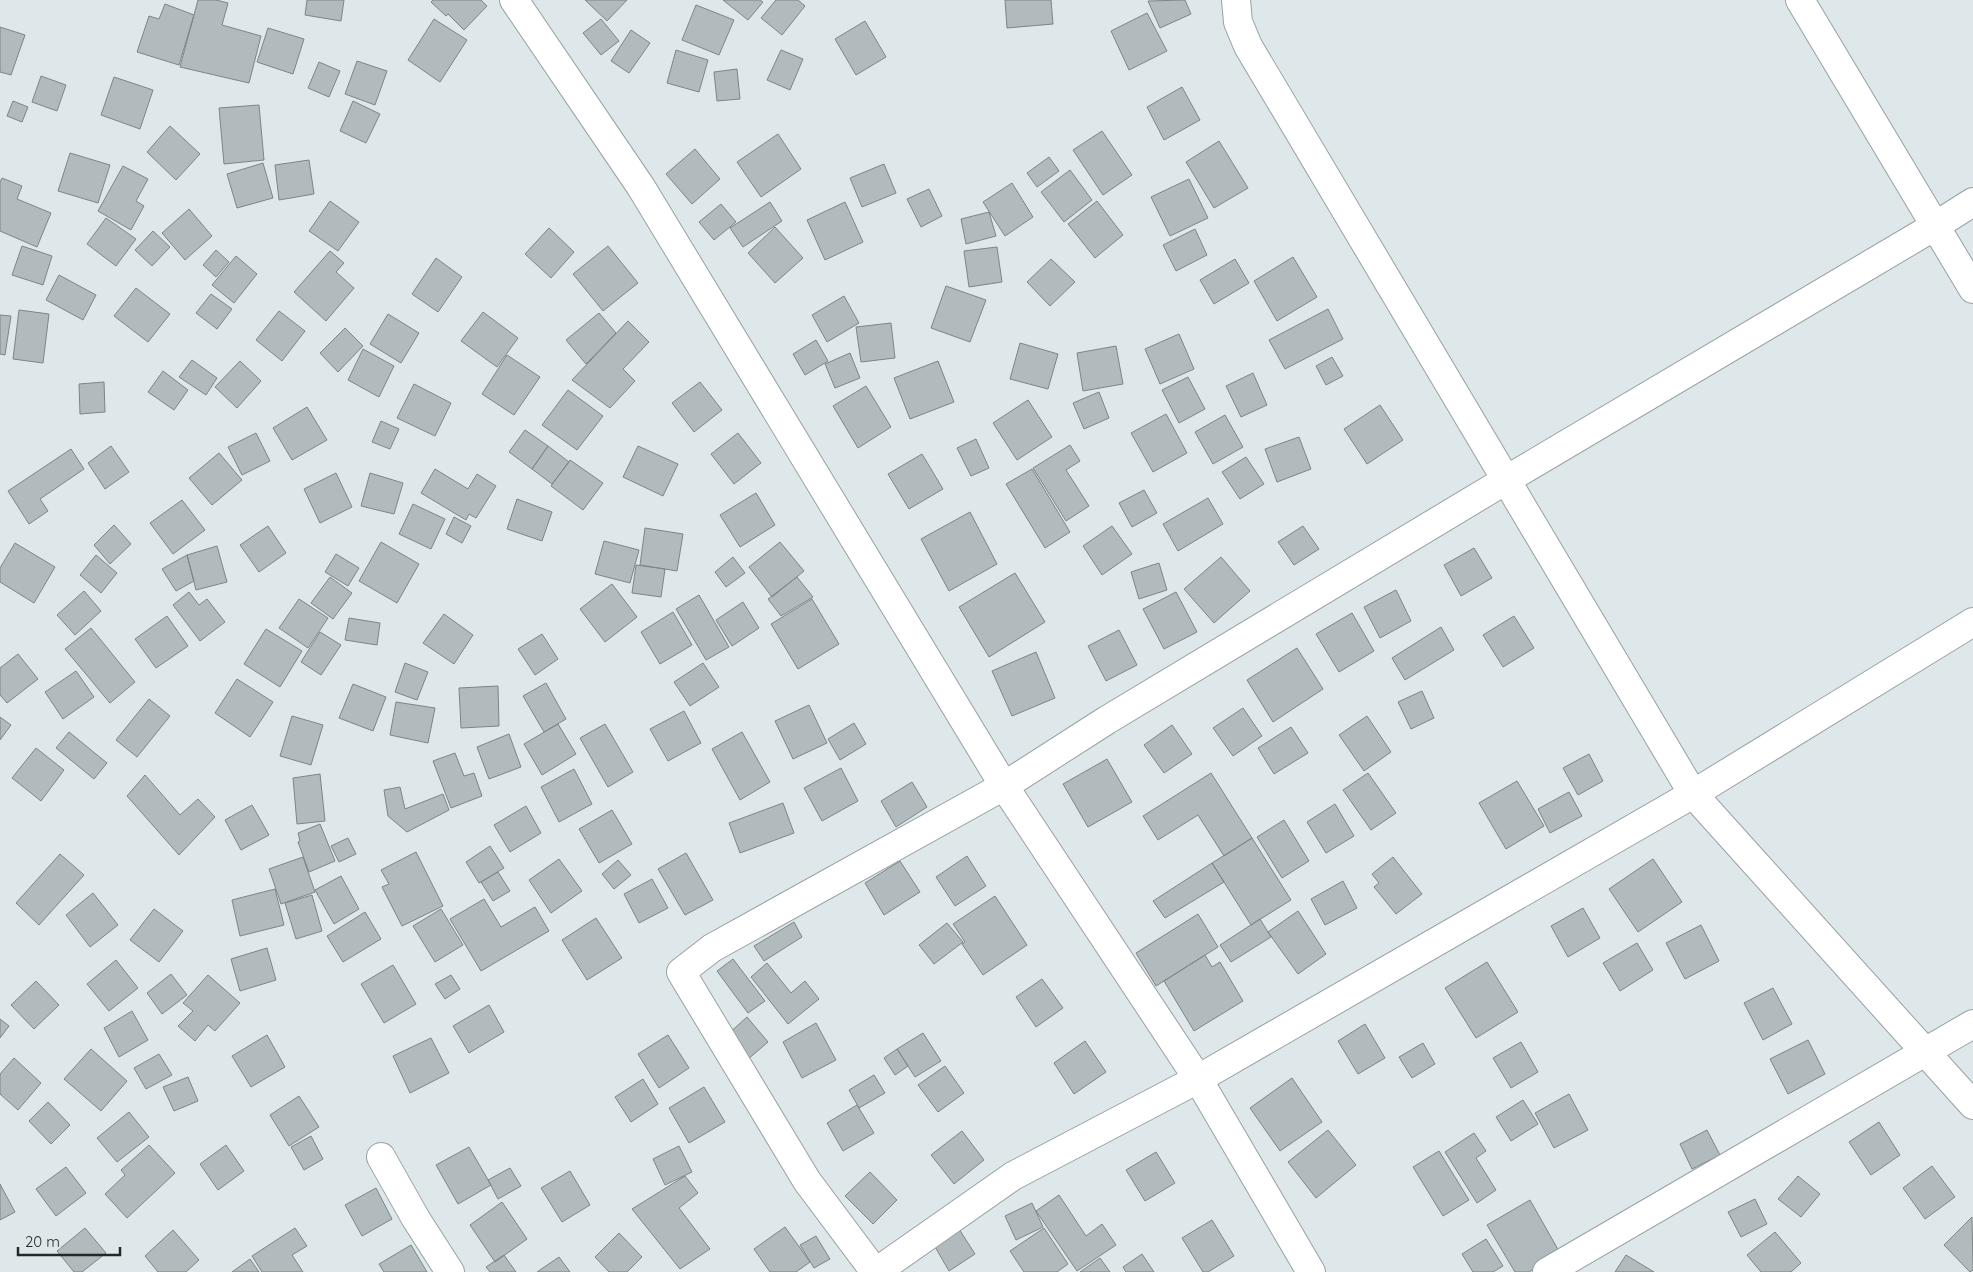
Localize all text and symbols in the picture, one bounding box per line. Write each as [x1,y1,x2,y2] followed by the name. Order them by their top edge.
[18,1224,120,1256] scale bar
[25,1232,60,1251] text: 20 m

